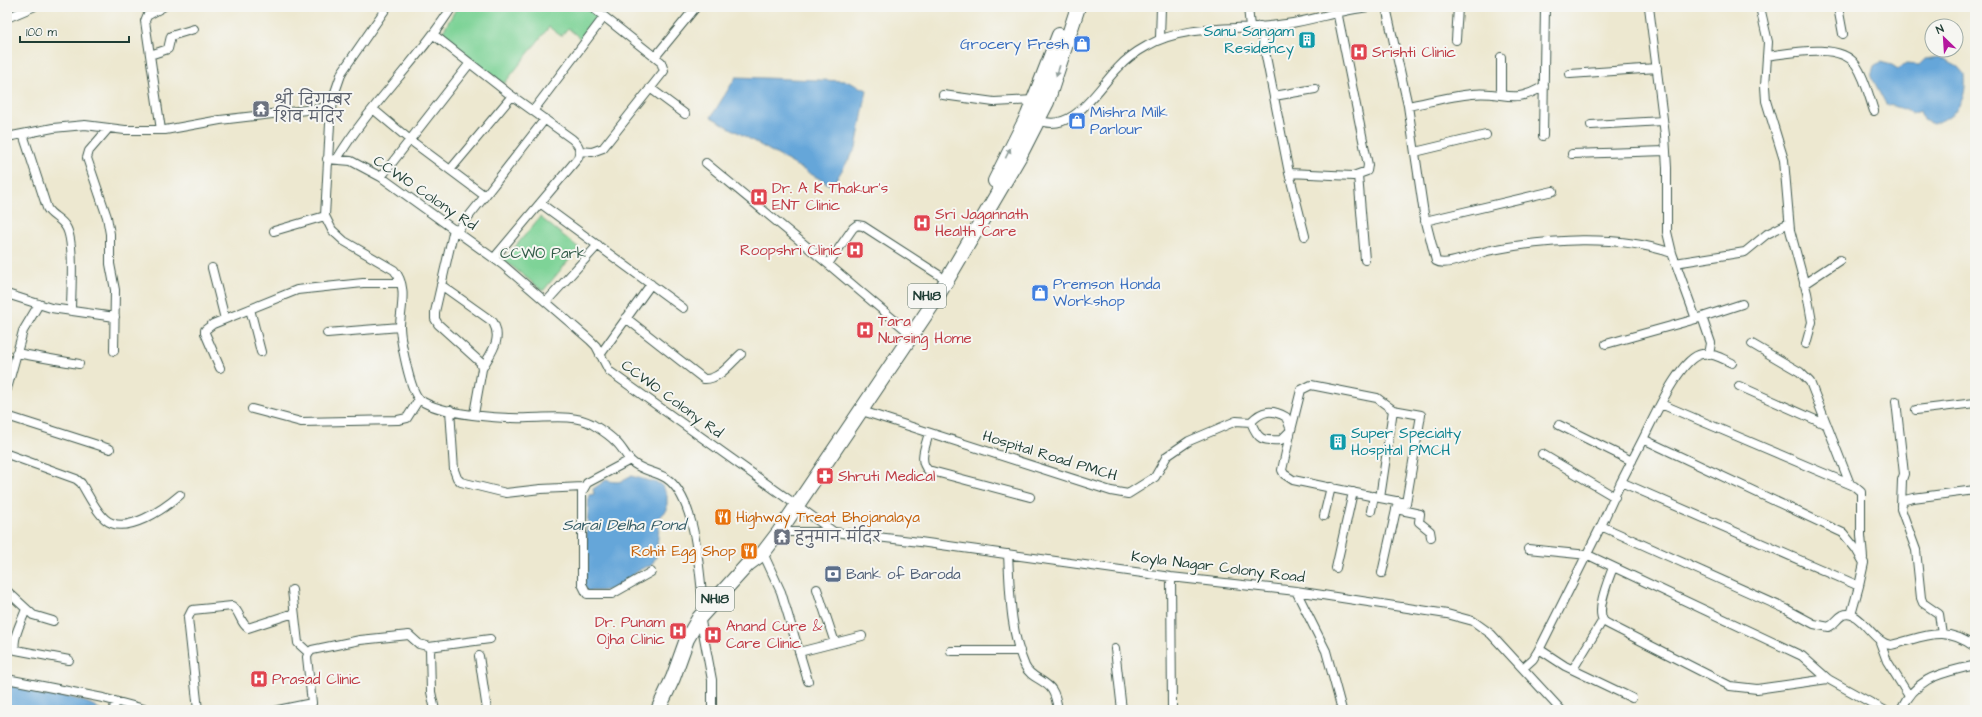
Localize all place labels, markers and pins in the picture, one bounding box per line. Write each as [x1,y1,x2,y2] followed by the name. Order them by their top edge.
[1204,21,1294,60] place label: Sanu Sangam Residency
[1297,30,1317,50] building icon: Sanu Sangam Residency
[960,34,1070,56] place label: Grocery Fresh
[1072,34,1092,54] shop icon: Grocery Fresh
[1349,42,1369,62] hospital icon: Srishti Clinic
[1372,42,1457,63] place label: Srishti Clinic
[273,88,352,128] place label: श्री दिगम्बर शिव मंदिर
[251,99,271,119] temple icon: श्री दिगम्बर शिव मंदिर
[1090,102,1168,140] place label: Mishra Milk Parlour
[1067,111,1087,131] shop icon: Mishra Milk Parlour
[772,178,889,216] place label: Dr. A K Thakur's ENT Clinic
[749,187,769,207] hospital icon: Dr. A K Thakur's ENT Clinic
[935,204,1029,242] place label: Sri Jagannath Health Care
[912,213,932,233] hospital icon: Sri Jagannath Health Care
[740,240,842,261] place label: Roopshri Clinic
[845,240,865,260] hospital icon: Roopshri Clinic
[1053,274,1161,312] place label: Premson Honda Workshop
[1030,283,1050,303] shop icon: Premson Honda Workshop
[878,311,972,350] place label: Tara Nursing Home
[855,320,875,340] hospital icon: Tara Nursing Home
[1351,423,1461,461] place label: Super Specialty Hospital PMCH
[1328,432,1348,452] building icon: Super Specialty Hospital PMCH
[815,466,835,486] pharmacy icon: Shruti Medical
[838,466,935,487] place label: Shruti Medical
[713,507,733,527] restaurant icon: Highway Treat Bhojanalaya
[736,507,920,529] place label: Highway Treat Bhojanalaya
[794,525,882,548] place label: हनुमान मंदिर
[772,527,792,547] temple icon: हनुमान मंदिर
[631,541,736,563] place label: Rohit Egg Shop
[739,541,759,561] restaurant icon: Rohit Egg Shop
[823,564,843,584] bank icon: Bank of Baroda
[846,564,961,585] place label: Bank of Baroda
[595,612,666,650] place label: Dr. Punam Ojha Clinic
[726,616,823,654] place label: Anand Cure & Care Clinic
[668,621,688,641] hospital icon: Dr. Punam Ojha Clinic
[703,625,723,645] hospital icon: Anand Cure & Care Clinic
[249,669,269,689] hospital icon: Prasad Clinic
[272,669,361,690] place label: Prasad Clinic

